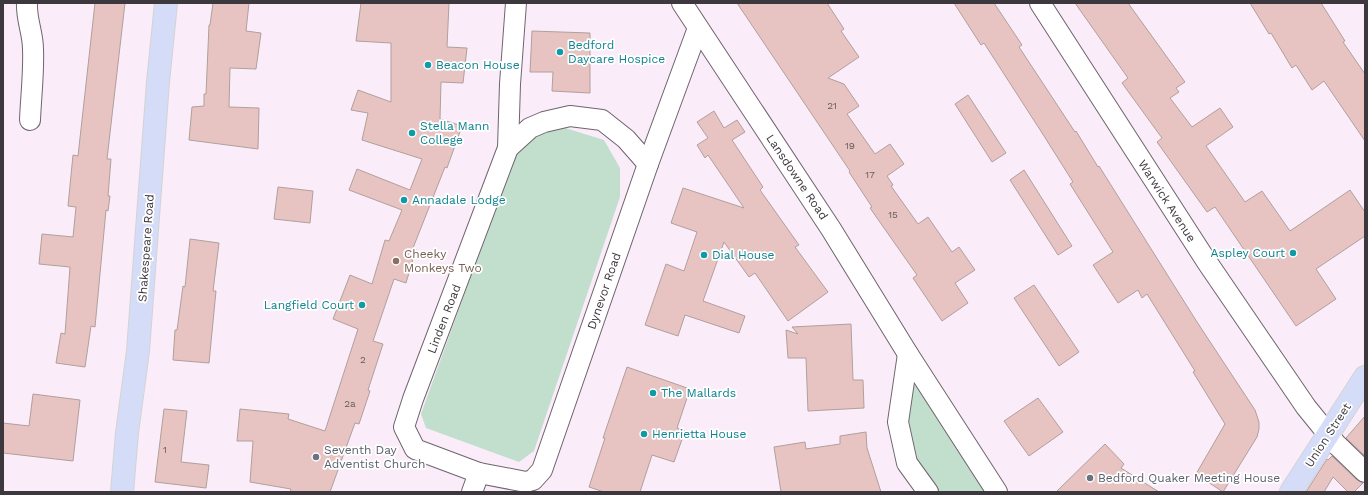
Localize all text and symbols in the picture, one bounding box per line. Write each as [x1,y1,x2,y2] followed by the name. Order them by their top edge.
[568,38,665,66] place label: Bedford Daycare Hospice
[555,47,565,57] marker: Bedford Daycare Hospice
[436,58,520,72] place label: Beacon House
[423,60,433,70] marker: Beacon House
[827,100,837,111] house number: 21
[420,119,489,147] place label: Stella Mann College
[407,128,417,138] marker: Stella Mann College
[763,132,831,222] street label: Lansdowne Road
[845,140,855,151] house number: 19
[1135,157,1199,245] street label: Warwick Avenue
[865,169,875,180] house number: 17
[412,193,506,207] place label: Annadale Lodge
[135,194,157,302] street label: Shakespeare Road
[399,195,409,205] marker: Annadale Lodge
[888,209,898,220] house number: 15
[1211,246,1285,260] place label: Aspley Court
[404,247,482,275] place label: Cheeky Monkeys Two
[712,248,775,262] place label: Dial House
[1288,248,1298,258] marker: Aspley Court
[699,250,709,260] marker: Dial House
[584,251,624,331] street label: Dynevor Road
[391,256,401,266] marker: Cheeky Monkeys Two
[424,282,464,356] street label: Linden Road
[264,298,354,312] place label: Langfield Court
[357,300,367,310] marker: Langfield Court
[360,354,366,365] house number: 2
[661,386,736,400] place label: The Mallards
[648,388,658,398] marker: The Mallards
[344,398,356,409] house number: 2a
[1302,400,1354,470] street label: Union Street
[652,427,746,441] place label: Henrietta House
[639,429,649,439] marker: Henrietta House
[324,443,425,471] place label: Seventh Day Adventist Church
[163,444,167,455] house number: 1
[311,452,321,462] marker: Seventh Day Adventist Church
[1098,471,1280,485] place label: Bedford Quaker Meeting House
[1085,473,1095,483] marker: Bedford Quaker Meeting House

